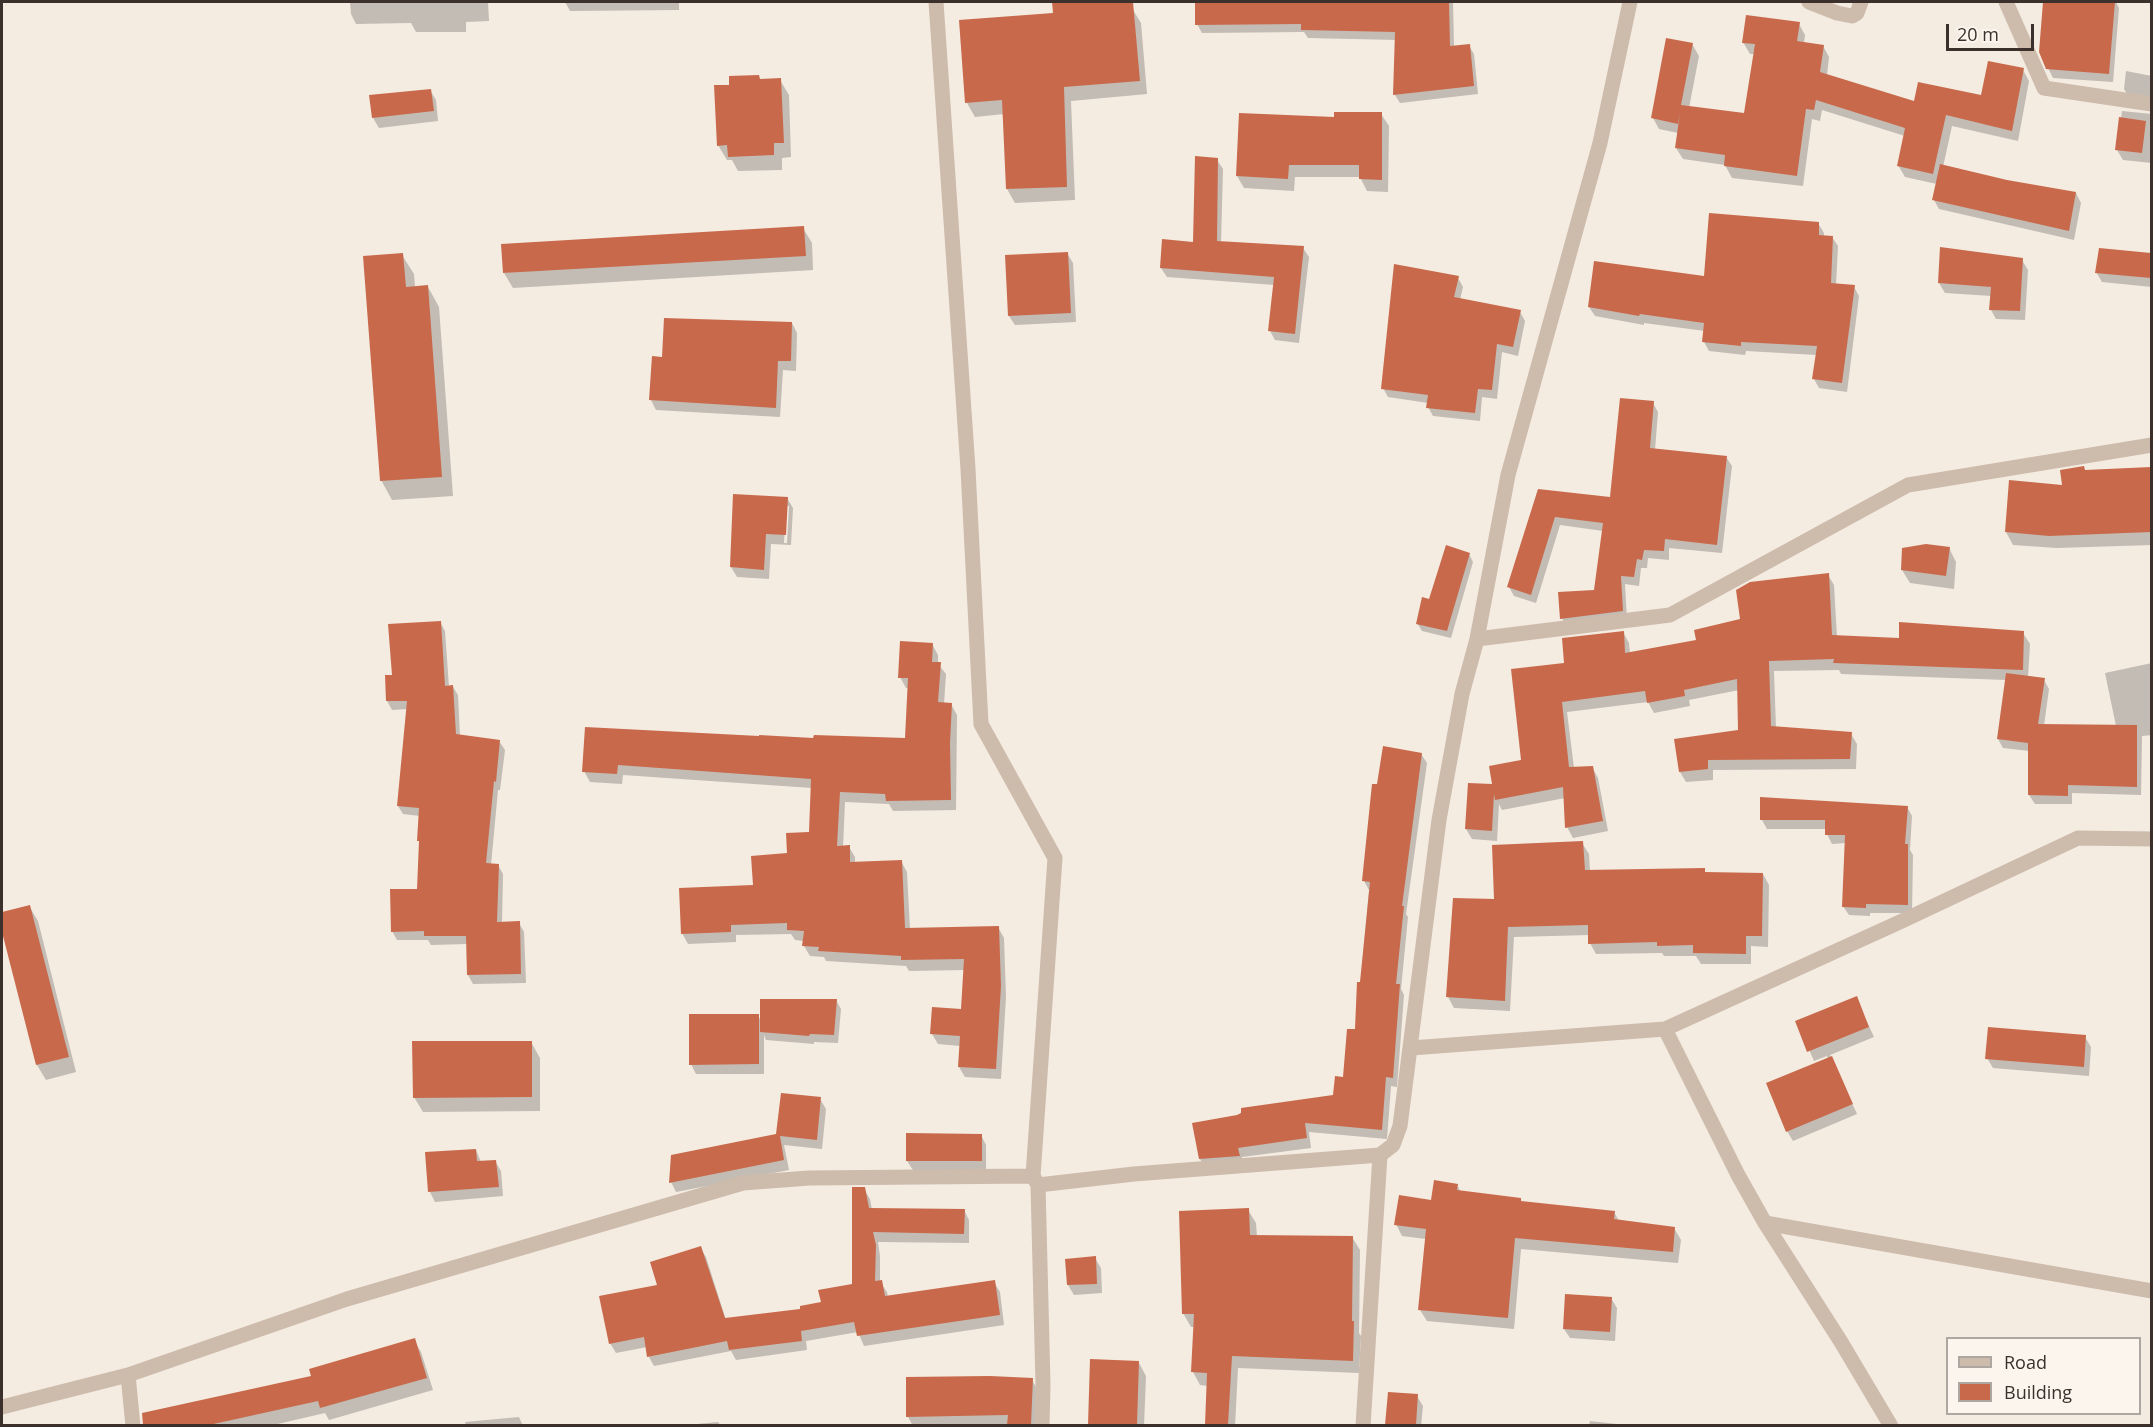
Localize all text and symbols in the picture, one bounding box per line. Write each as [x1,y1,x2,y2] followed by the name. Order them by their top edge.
[1949,12,2038,50] scale bar
[1957,22,1999,46] text: 20 m
[1946,1337,2141,1415] legend
[2004,1350,2047,1374] text: Road
[2004,1380,2072,1404] text: Building

